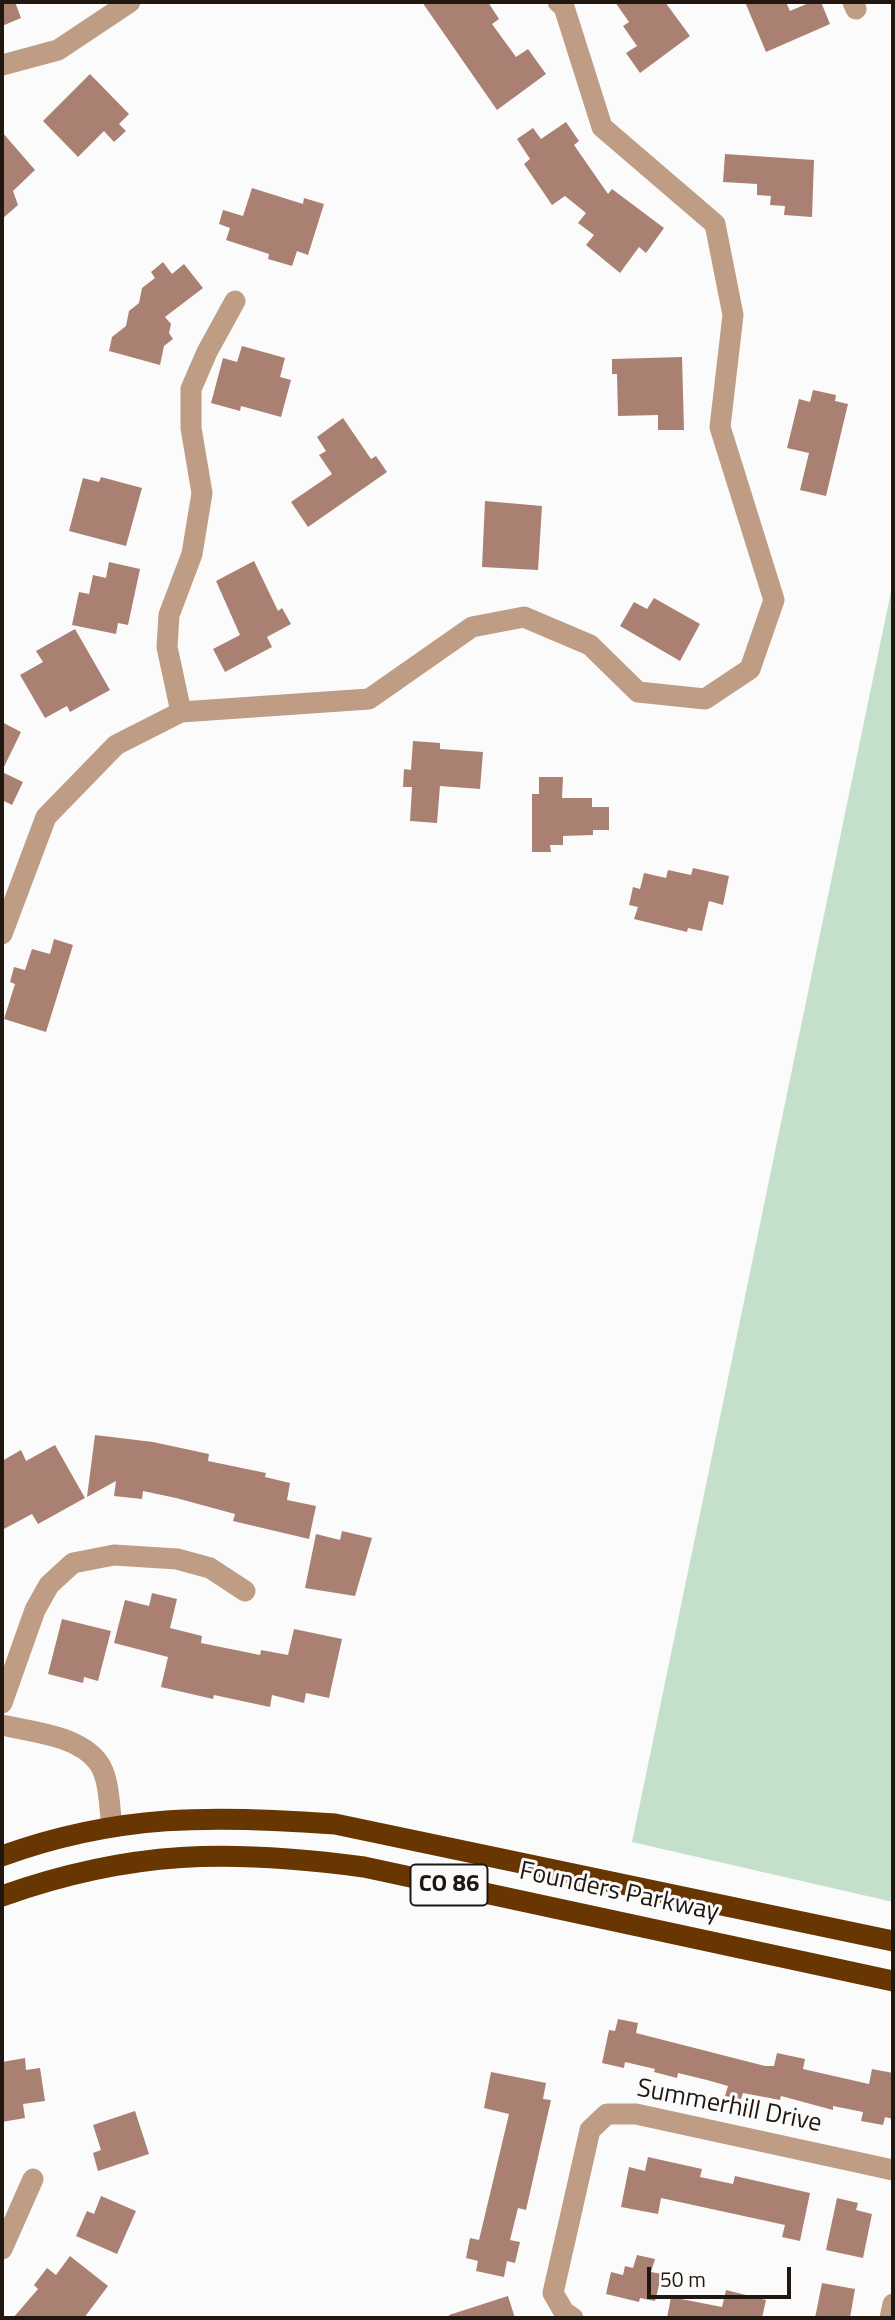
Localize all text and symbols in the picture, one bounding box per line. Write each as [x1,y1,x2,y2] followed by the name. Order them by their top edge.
[516,1857,722,1929] street label: Founders Parkway
[410,1864,488,1906] road number: CO 86
[634,2074,824,2140] street label: Summerhill Drive
[650,2254,794,2298] scale bar
[660,2263,706,2295] text: 50 m

